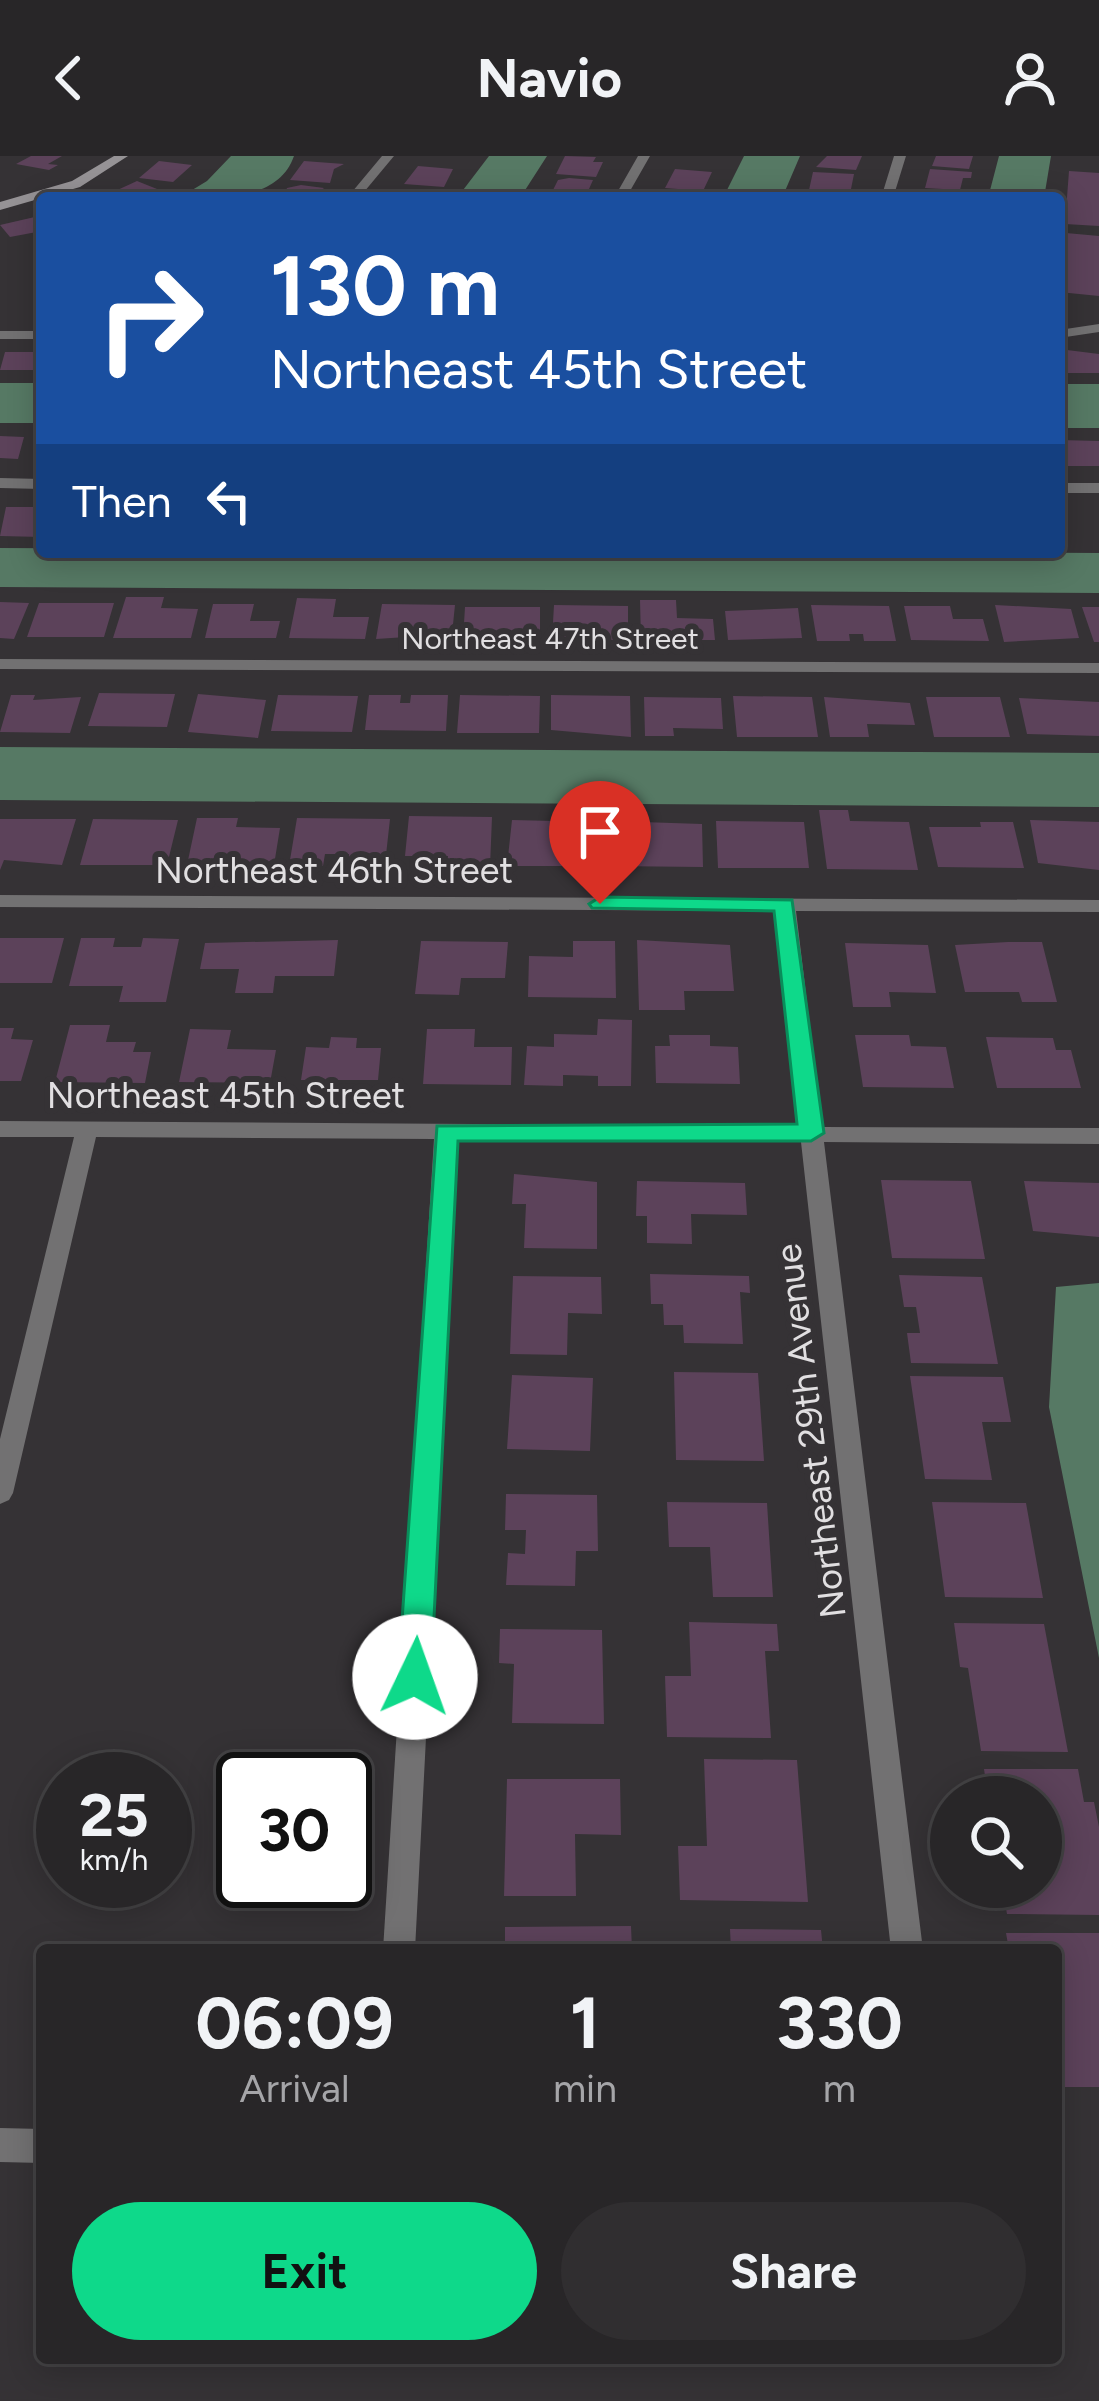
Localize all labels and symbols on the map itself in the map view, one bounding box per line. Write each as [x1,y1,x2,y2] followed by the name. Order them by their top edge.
[401,620,699,657] street label: Northeast 47th Street
[549,781,651,904] pin
[155,849,513,892] street label: Northeast 46th Street
[47,1074,405,1117] street label: Northeast 45th Street
[766,1241,855,1621] street label: Northeast 29th Avenue
[352,1614,478,1740] position arrow
[216,1752,372,1908] speed limit sign: 30

